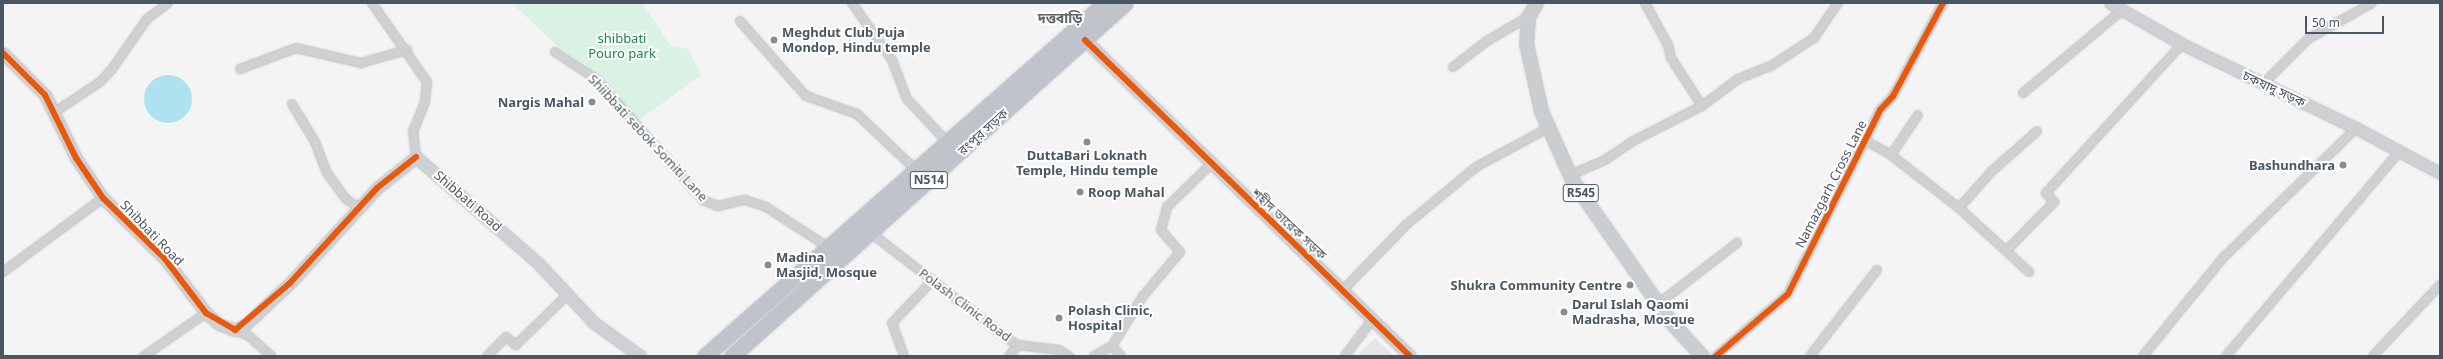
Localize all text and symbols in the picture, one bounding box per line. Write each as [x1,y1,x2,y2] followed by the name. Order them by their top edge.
[2307,8,2386,34] scale bar
[1038,10,1082,26] district label: দত্তবাড়ি
[2312,14,2340,31] text: 50 m
[782,25,931,56] place label: Meghdut Club Puja Mondop, Hindu temple
[588,31,656,62] park label: shibbati Pouro park
[769,35,779,45] marker: Meghdut Club Puja Mondop, Hindu temple
[2240,68,2308,110] street label: চকযাদু সড়ক
[585,71,711,205] street label: Shiibbati sebok Somiti Lane
[498,94,584,110] place label: Nargis Mahal
[587,97,597,107] marker: Nargis Mahal
[955,106,1011,158] street label: রংপুর সড়ক
[1792,118,1870,250] street label: Namazgarh Cross Lane
[1082,137,1092,147] marker: DuttaBari Loknath Temple, Hindu temple
[1016,148,1158,179] place label: DuttaBari Loknath Temple, Hindu temple
[2249,157,2335,173] place label: Bashundhara
[2338,160,2348,170] marker: Bashundhara
[431,167,505,235] street label: Shibbati Road
[909,170,949,190] road number: N514
[1562,183,1600,203] road number: R545
[1088,184,1165,200] place label: Roop Mahal
[1248,185,1330,263] street label: শহীদ তারেক সড়ক
[1075,187,1085,197] marker: Roop Mahal
[117,197,187,269] street label: Shibbati Road
[776,250,877,281] place label: Madina Masjid, Mosque
[763,260,773,270] marker: Madina Masjid, Mosque
[916,265,1014,345] street label: Polash Clinic Road
[1451,277,1622,293] place label: Shukra Community Centre
[1625,280,1635,290] marker: Shukra Community Centre
[1572,297,1695,328] place label: Darul Islah Qaomi Madrasha, Mosque
[1068,303,1153,334] place label: Polash Clinic, Hospital
[1559,307,1569,317] marker: Darul Islah Qaomi Madrasha, Mosque
[1053,312,1065,324] marker: Polash Clinic, Hospital

